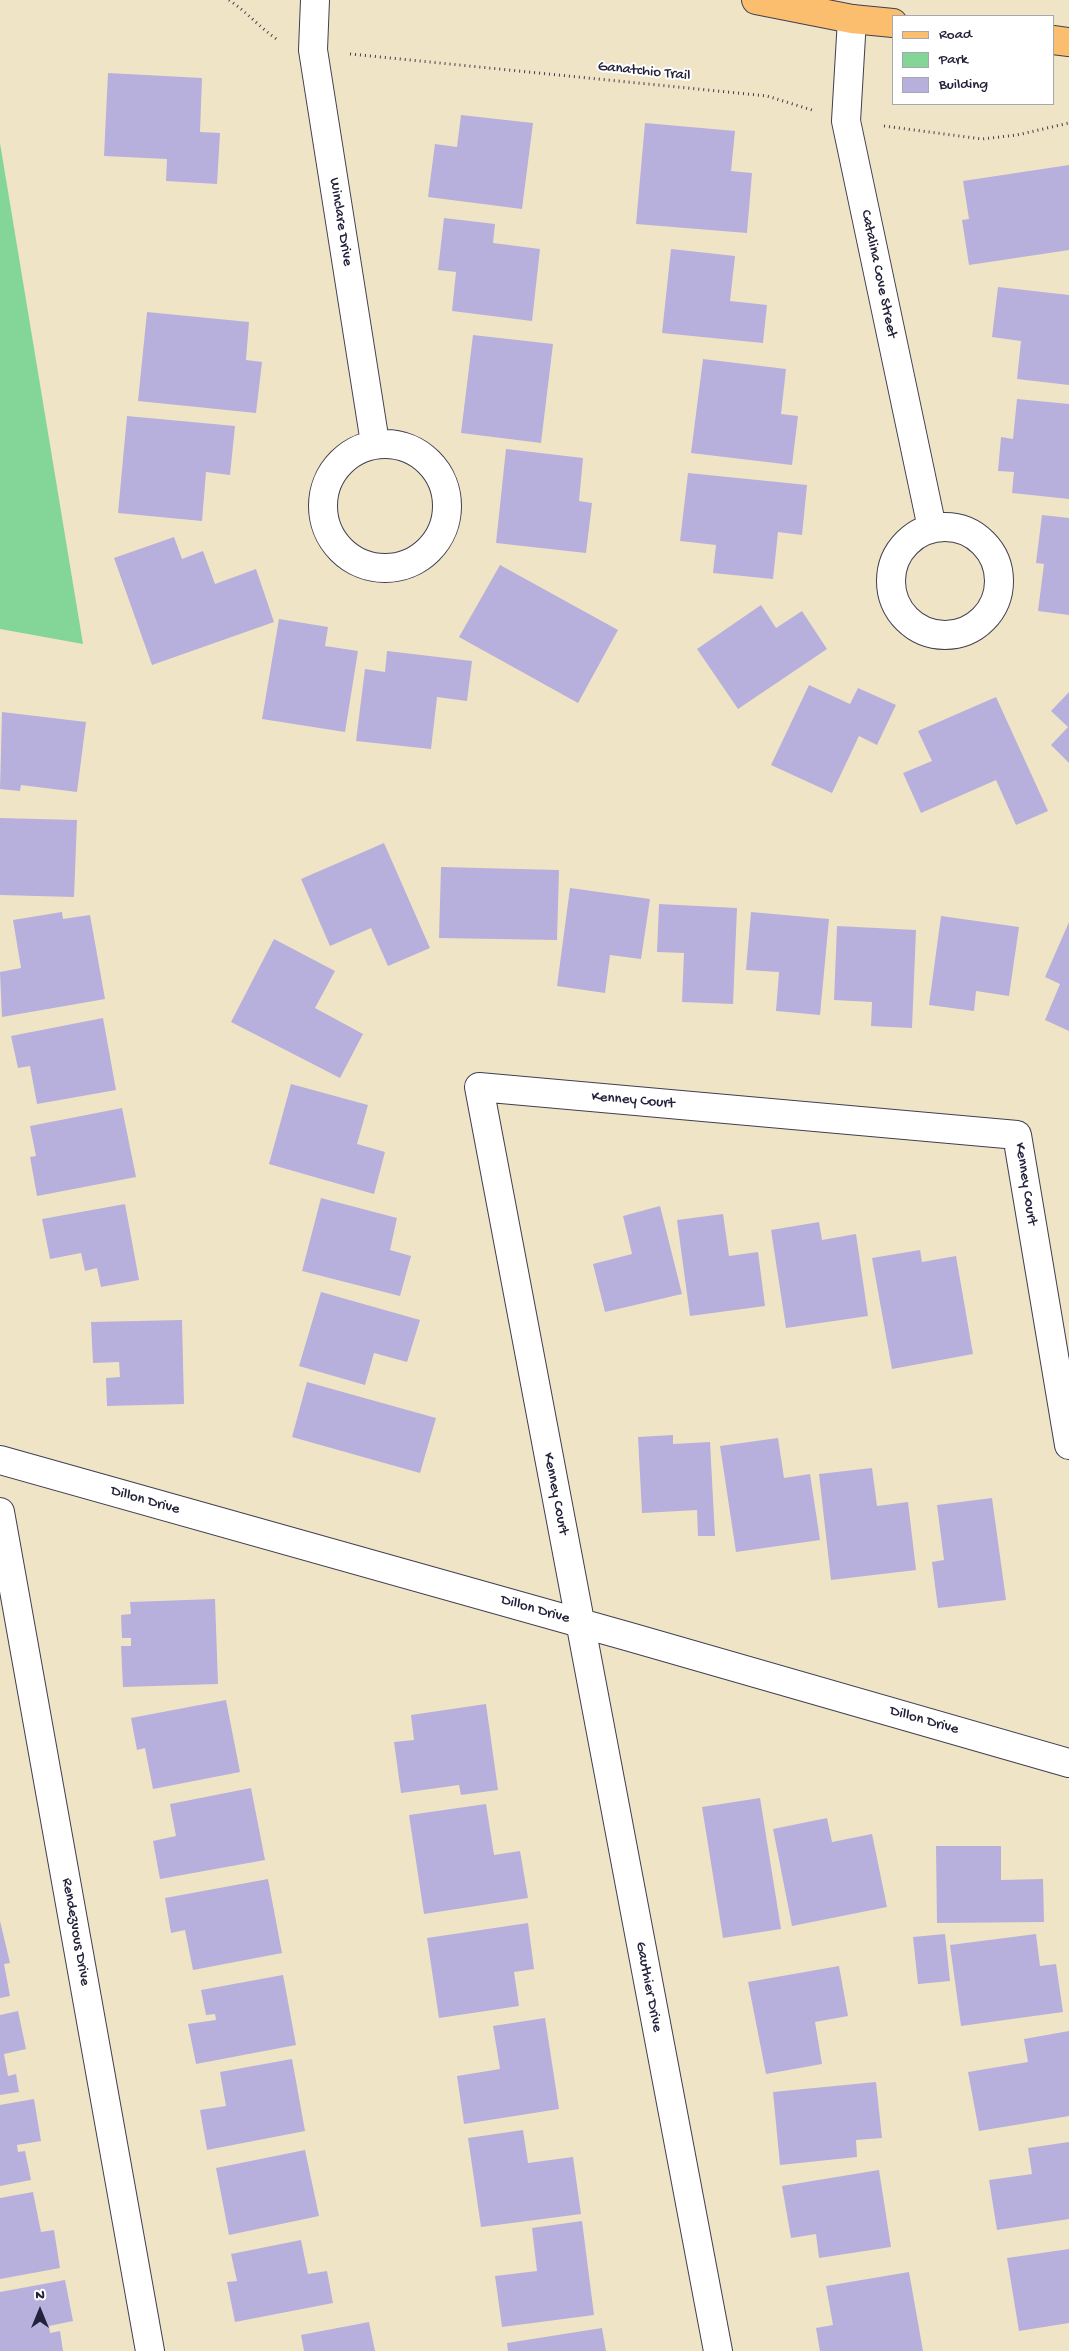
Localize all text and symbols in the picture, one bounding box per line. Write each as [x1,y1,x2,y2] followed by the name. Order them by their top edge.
[892,15,1054,105] legend
[939,26,972,44] text: Road
[939,51,968,69] text: Park
[597,58,691,86] street label: Ganatchio Trail
[939,76,988,94] text: Building
[324,177,356,267] street label: Winclare Drive
[856,208,900,340] street label: Catalina Cove Street
[591,1088,675,1114] street label: Kenney Court
[1010,1141,1040,1227] street label: Kenney Court
[538,1451,572,1537] street label: Kenney Court
[108,1483,182,1519] street label: Dillon Drive
[498,1592,572,1628] street label: Dillon Drive
[887,1703,961,1739] street label: Dillon Drive
[57,1877,93,1987] street label: Rendezvous Drive
[630,1940,666,2034] street label: Gauthier Drive
[15,2286,65,2336] north arrow
[35,2287,45,2304] text: N

